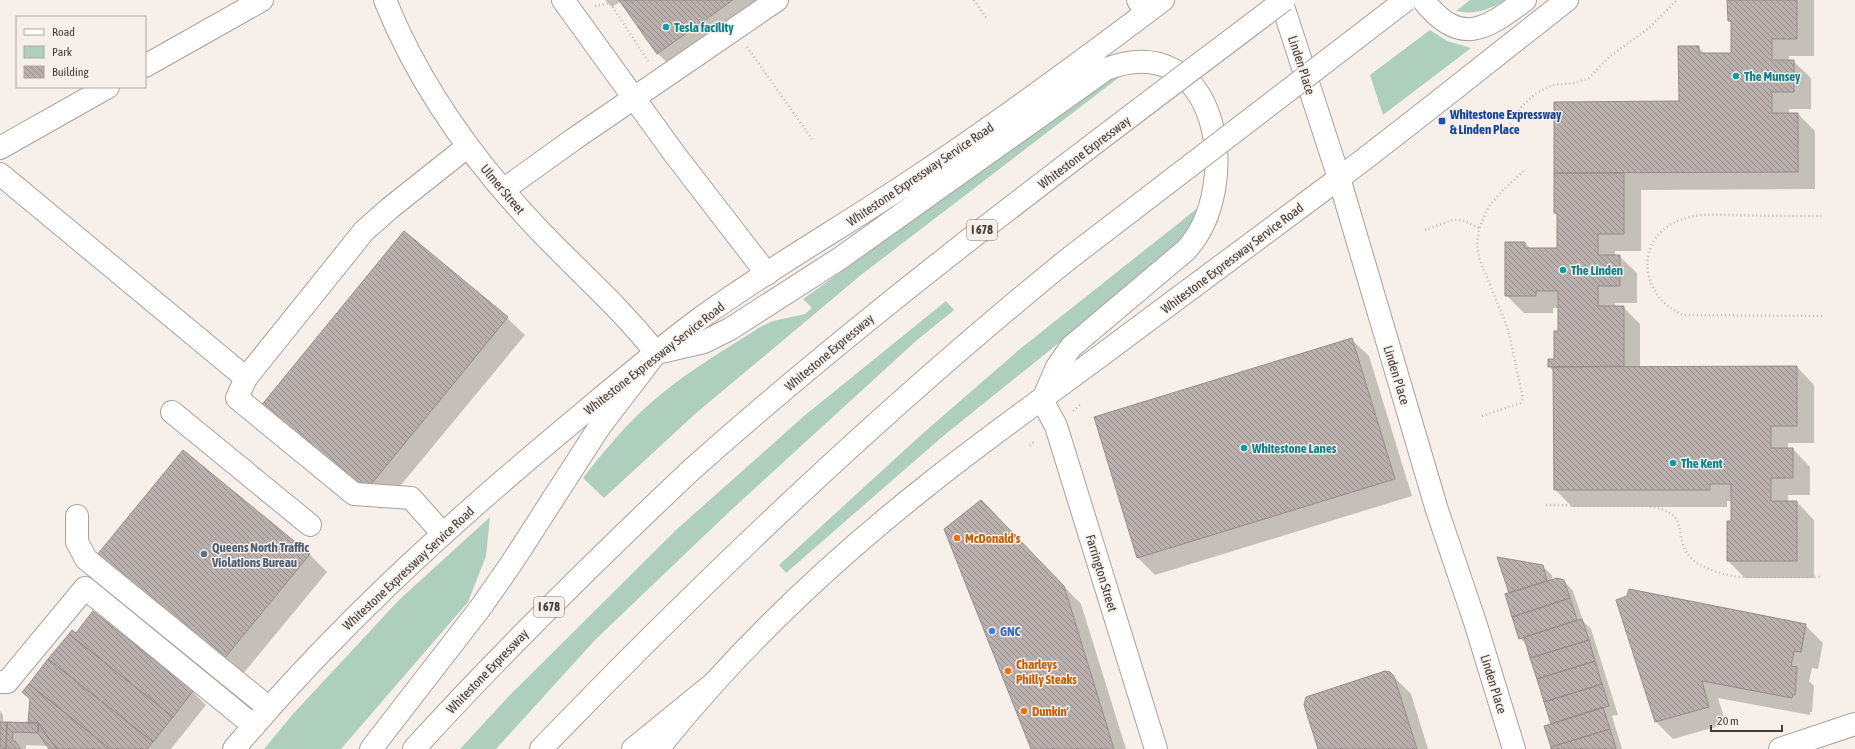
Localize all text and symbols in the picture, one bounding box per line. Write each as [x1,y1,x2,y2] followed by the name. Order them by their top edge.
[16,16,146,88] legend
[674,20,734,35] place label: Tesla facility
[661,22,671,32] marker: Tesla facility
[52,25,75,39] text: Road
[1285,34,1318,97] street label: Linden Place
[52,45,73,59] text: Park
[52,65,90,79] text: Building
[1744,69,1801,84] place label: The Munsey
[1731,71,1741,81] marker: The Munsey
[1449,107,1562,137] place label: Whitestone Expressway & Linden Place
[1035,112,1134,192] street label: Whitestone Expressway
[1437,116,1447,126] marker: Whitestone Expressway & Linden Place
[844,120,997,229] street label: Whitestone Expressway Service Road
[477,161,528,218] street label: Ulmer Street
[1158,200,1306,317] street label: Whitestone Expressway Service Road
[967,220,997,240] road number: I 678
[1571,263,1623,278] place label: The Linden
[1558,265,1568,275] marker: The Linden
[581,299,728,418] street label: Whitestone Expressway Service Road
[782,310,877,394] street label: Whitestone Expressway
[1380,344,1413,407] street label: Linden Place
[1251,441,1337,456] place label: Whitestone Lanes
[1239,443,1249,453] marker: Whitestone Lanes
[1681,456,1723,471] place label: The Kent
[1668,458,1678,468] marker: The Kent
[340,504,477,633] street label: Whitestone Expressway Service Road
[965,531,1021,546] place label: McDonald's
[952,533,962,543] marker: McDonald's
[1083,533,1120,614] street label: Farrington Street
[211,540,309,570] place label: Queens North Traffic Violations Bureau
[199,549,209,559] marker: Queens North Traffic Violations Bureau
[534,597,564,617] road number: I 678
[1000,624,1021,639] place label: GNC
[443,626,532,717] street label: Whitestone Expressway
[987,626,997,636] marker: GNC
[1477,653,1510,716] street label: Linden Place
[1016,657,1077,687] place label: Charleys Philly Steaks
[1003,666,1013,676] marker: Charleys Philly Steaks
[1032,704,1069,719] place label: Dunkin'
[1019,706,1029,716] marker: Dunkin'
[1711,707,1782,733] scale bar
[1717,714,1739,728] text: 20 m

